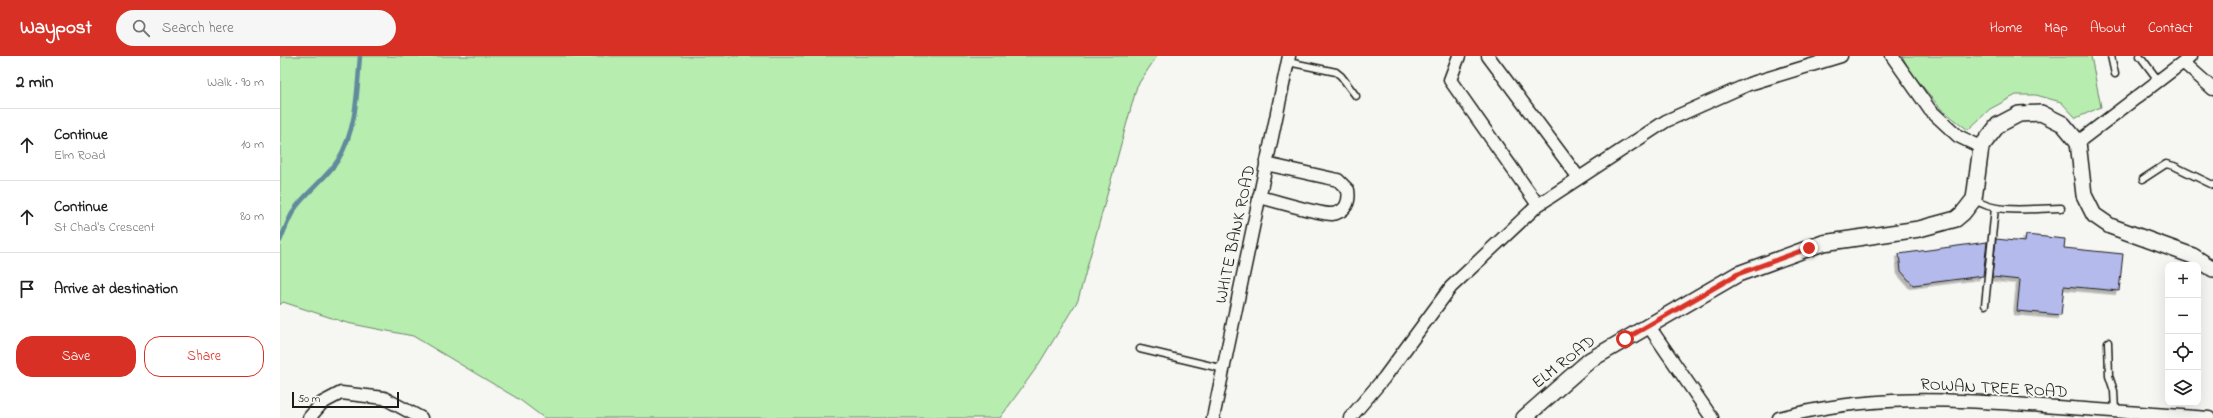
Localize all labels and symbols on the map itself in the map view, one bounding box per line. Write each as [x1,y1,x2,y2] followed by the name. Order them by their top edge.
[1209,163,1262,306] street label: WHITE BANK ROAD
[1800,239,1818,257] route end
[1527,329,1601,395] street label: ELM ROAD
[1616,330,1634,348] route start
[1919,372,2068,405] street label: ROWAN TREE ROAD
[292,390,399,409] scale bar

